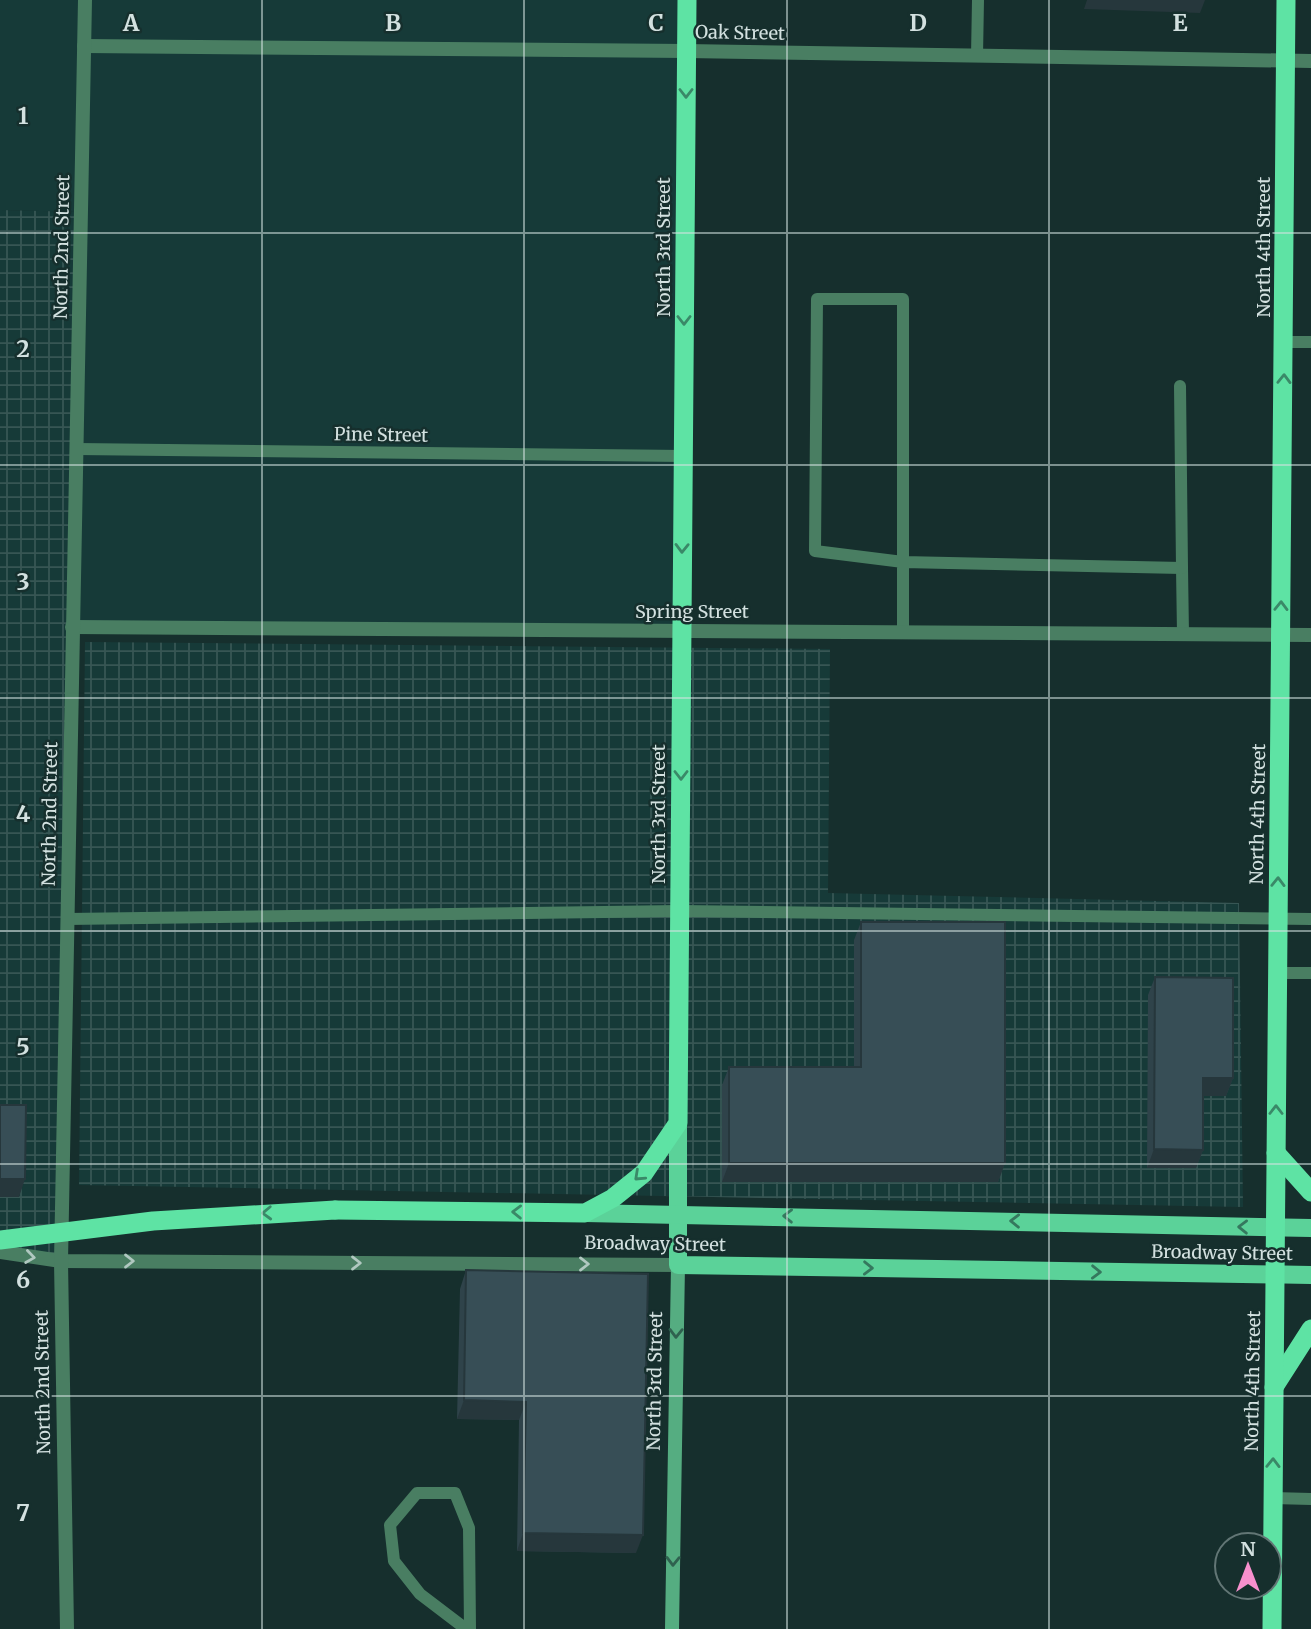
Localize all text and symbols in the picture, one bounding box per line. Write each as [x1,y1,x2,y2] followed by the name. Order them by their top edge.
[122,8,140,37] text: A
[385,8,401,37] text: B
[648,8,664,37] text: C
[909,8,927,37] text: D
[1172,8,1188,37] text: E
[695,20,785,45] street label: Oak Street
[678,88,694,98] one-way arrow
[18,101,29,130] text: 1
[49,175,74,319] street label: North 2nd Street
[652,177,675,317] street label: North 3rd Street
[1252,177,1275,317] street label: North 4th Street
[676,315,692,326] one-way arrow
[16,334,30,363] text: 2
[1276,373,1292,383] one-way arrow
[334,422,428,447] street label: Pine Street
[675,542,690,553] one-way arrow
[16,567,30,596] text: 3
[635,600,749,623] street label: Spring Street
[1274,600,1289,611] one-way arrow
[37,742,62,886] street label: North 2nd Street
[1245,743,1270,885] street label: North 4th Street
[647,744,670,884] street label: North 3rd Street
[673,770,688,781] one-way arrow
[16,799,31,828] text: 4
[1270,877,1286,887] one-way arrow
[16,1032,30,1061] text: 5
[1268,1104,1284,1115] one-way arrow
[634,1167,647,1180] one-way arrow
[511,1204,521,1220] one-way arrow
[261,1205,272,1220] one-way arrow
[782,1209,793,1224] one-way arrow
[1010,1214,1021,1229] one-way arrow
[1237,1219,1248,1234] one-way arrow
[584,1231,726,1256] street label: Broadway Street
[1151,1240,1293,1265] street label: Broadway Street
[24,1249,36,1264] one-way arrow
[124,1253,135,1269] one-way arrow
[352,1255,362,1271] one-way arrow
[579,1257,590,1272] one-way arrow
[863,1261,874,1276] one-way arrow
[1091,1264,1101,1280] one-way arrow
[16,1265,30,1294] text: 6
[30,1310,55,1454] street label: North 2nd Street
[1240,1310,1265,1452] street label: North 4th Street
[642,1311,667,1451] street label: North 3rd Street
[669,1328,684,1339] one-way arrow
[1265,1457,1281,1468] one-way arrow
[16,1498,30,1527] text: 7
[1213,1531,1283,1601] north arrow
[1240,1537,1256,1561] text: N
[665,1556,681,1567] one-way arrow

